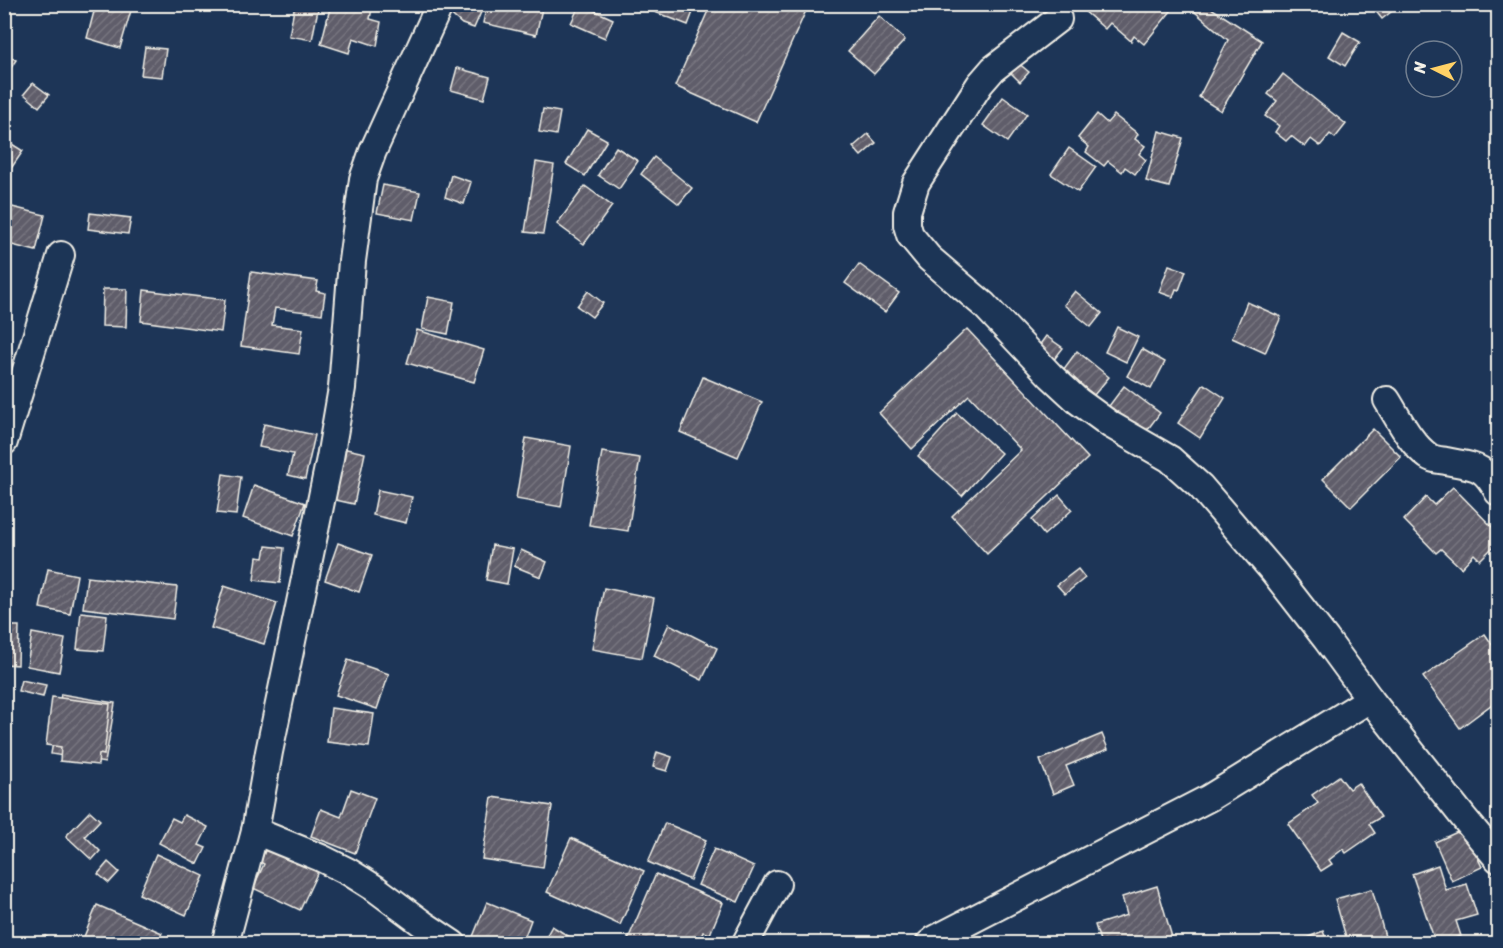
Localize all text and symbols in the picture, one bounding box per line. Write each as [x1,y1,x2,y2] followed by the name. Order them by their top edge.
[1404,39,1464,99] north arrow
[1404,60,1435,76] text: N

